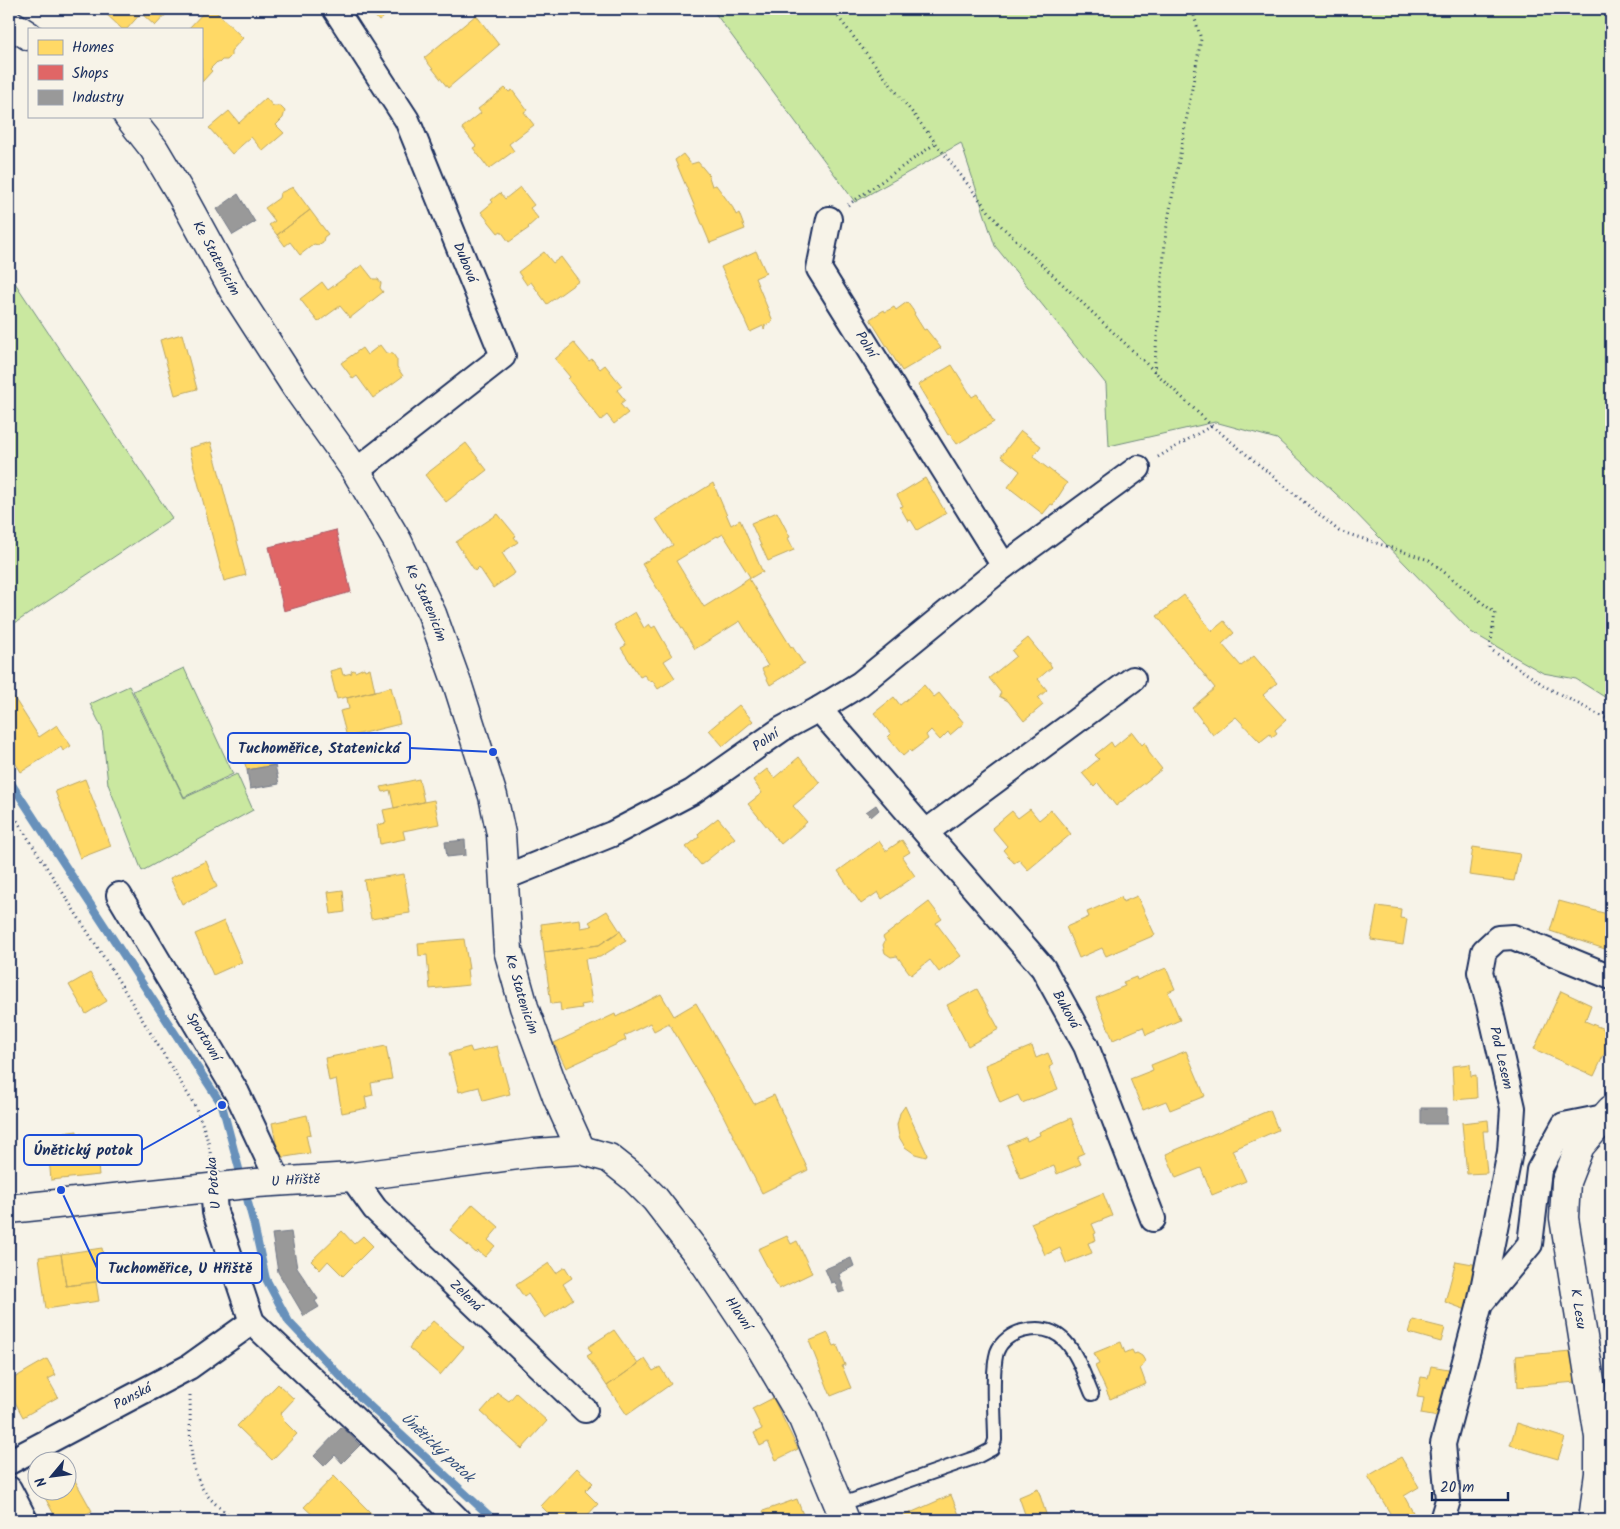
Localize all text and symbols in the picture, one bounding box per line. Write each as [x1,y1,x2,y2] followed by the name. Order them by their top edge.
[28,28,202,118] legend
[72,36,115,60] text: Homes
[72,62,109,86] text: Shops
[72,86,125,110] text: Industry
[187,217,246,300] street label: Ke Statenicím
[447,239,484,287] street label: Dubová
[849,327,884,365] street label: Polní
[399,560,452,645] street label: Ke Statenicím
[748,722,786,757] street label: Polní
[228,733,410,763] callout: Tuchoměřice, Statenická
[238,737,402,761] text: Tuchoměřice, Statenická
[499,952,544,1038] street label: Ke Statenicím
[1046,986,1086,1034] street label: Buková
[180,1008,228,1068] street label: Sportovní
[1483,1024,1519,1092] street label: Pod Lesem
[24,1135,142,1165] callout: Únětický potok
[34,1139,133,1163] text: Únětický potok
[201,1156,227,1210] street label: U Potoka
[271,1168,321,1193] street label: U Hřiště
[97,1253,262,1283] callout: Tuchoměřice, U Hřiště
[108,1257,252,1281] text: Tuchoměřice, U Hřiště
[444,1274,488,1318] street label: Zelená
[1564,1287,1592,1331] street label: K Lesu
[719,1293,759,1337] street label: Hlavní
[110,1377,157,1416] street label: Panská
[395,1407,481,1490] water label: Únětický potok
[28,1452,78,1502] north arrow
[1432,1469,1509,1501] scale bar
[30,1472,53,1491] text: N
[1440,1476,1474,1500] text: 20 m

